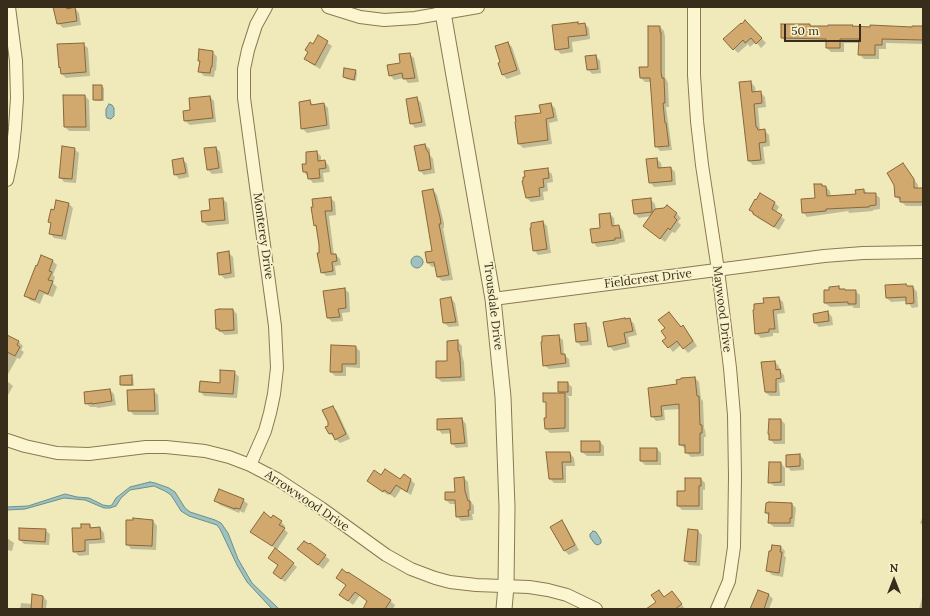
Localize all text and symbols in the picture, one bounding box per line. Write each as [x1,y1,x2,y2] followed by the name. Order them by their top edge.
[786,16,863,42] scale bar
[791,23,819,38] text: 50 m
[250,192,276,280] street label: Monterey Drive
[480,261,506,351] street label: Trousdale Drive
[710,265,734,353] street label: Maywood Drive
[603,266,693,292] street label: Fieldcrest Drive
[262,467,352,535] street label: Arrowwood Drive
[874,560,914,600] north arrow
[890,561,898,575] text: N

